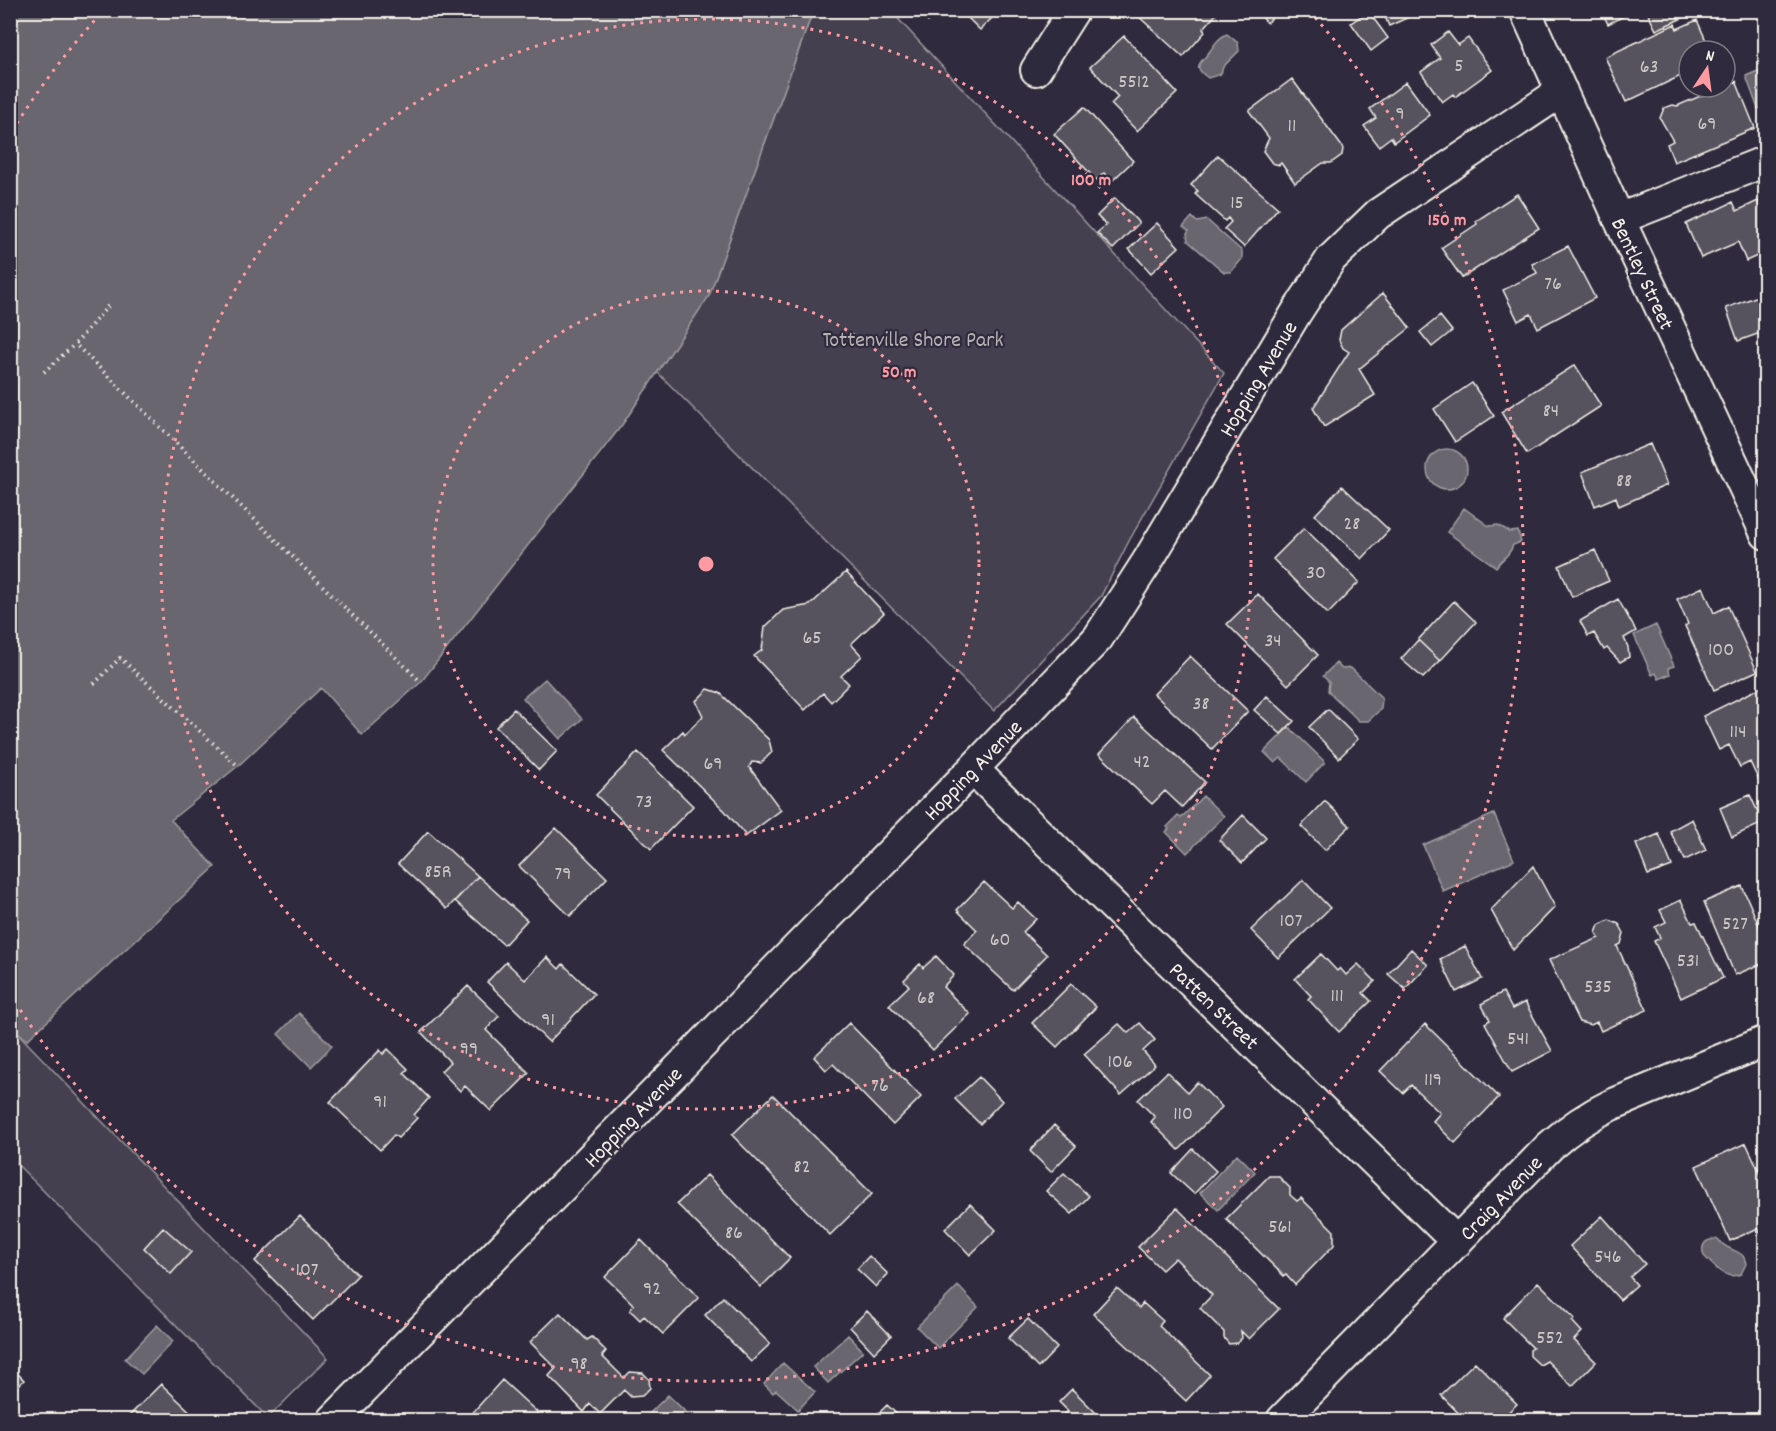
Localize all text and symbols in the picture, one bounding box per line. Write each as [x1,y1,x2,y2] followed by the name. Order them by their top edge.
[1677,39,1737,99] north arrow
[1703,45,1716,69] text: N
[1454,53,1464,81] house number: 5
[1640,54,1658,82] house number: 63
[1118,69,1150,97] house number: 5512
[1395,101,1405,129] house number: 9
[1698,111,1716,139] house number: 69
[1288,113,1296,141] house number: 11
[1071,169,1111,194] text: 100 m
[1230,190,1244,218] house number: 15
[1428,209,1466,234] text: 150 m
[1601,213,1680,336] street label: Bentley Street
[1544,271,1562,299] house number: 76
[1213,316,1307,444] street label: Hopping Avenue
[822,326,1004,357] park label: Tottenville Shore Park
[882,361,916,386] text: 50 m
[1543,398,1559,426] house number: 84
[1616,468,1632,496] house number: 88
[1344,511,1360,539] house number: 28
[696,554,716,574] centre of rings
[1306,560,1326,588] house number: 30
[802,625,822,653] house number: 65
[1264,628,1282,656] house number: 34
[1708,637,1734,665] house number: 100
[1193,691,1209,719] house number: 38
[918,714,1031,829] street label: Hopping Avenue
[1729,719,1747,747] house number: 114
[1133,749,1151,777] house number: 42
[704,751,722,779] house number: 69
[636,789,652,817] house number: 73
[424,859,452,887] house number: 85R
[555,861,571,889] house number: 79
[1280,908,1302,936] house number: 107
[1722,911,1748,939] house number: 527
[990,927,1010,955] house number: 60
[1677,948,1699,976] house number: 531
[1160,956,1265,1059] street label: Patten Street
[1584,974,1612,1002] house number: 535
[1330,983,1344,1011] house number: 111
[917,985,935,1013] house number: 68
[541,1007,555,1035] house number: 91
[1507,1026,1529,1054] house number: 541
[460,1036,478,1064] house number: 99
[1107,1049,1133,1077] house number: 106
[578,1061,691,1176] street label: Hopping Avenue
[1424,1067,1442,1095] house number: 119
[871,1073,889,1101] house number: 76
[373,1089,387,1117] house number: 91
[1173,1101,1193,1129] house number: 110
[1454,1150,1551,1249] street label: Craig Avenue
[794,1154,810,1182] house number: 82
[1268,1214,1292,1242] house number: 561
[725,1220,743,1248] house number: 86
[1594,1244,1622,1272] house number: 546
[296,1257,318,1285] house number: 107
[643,1276,661,1304] house number: 92
[1536,1325,1564,1353] house number: 552
[570,1351,588,1379] house number: 98

